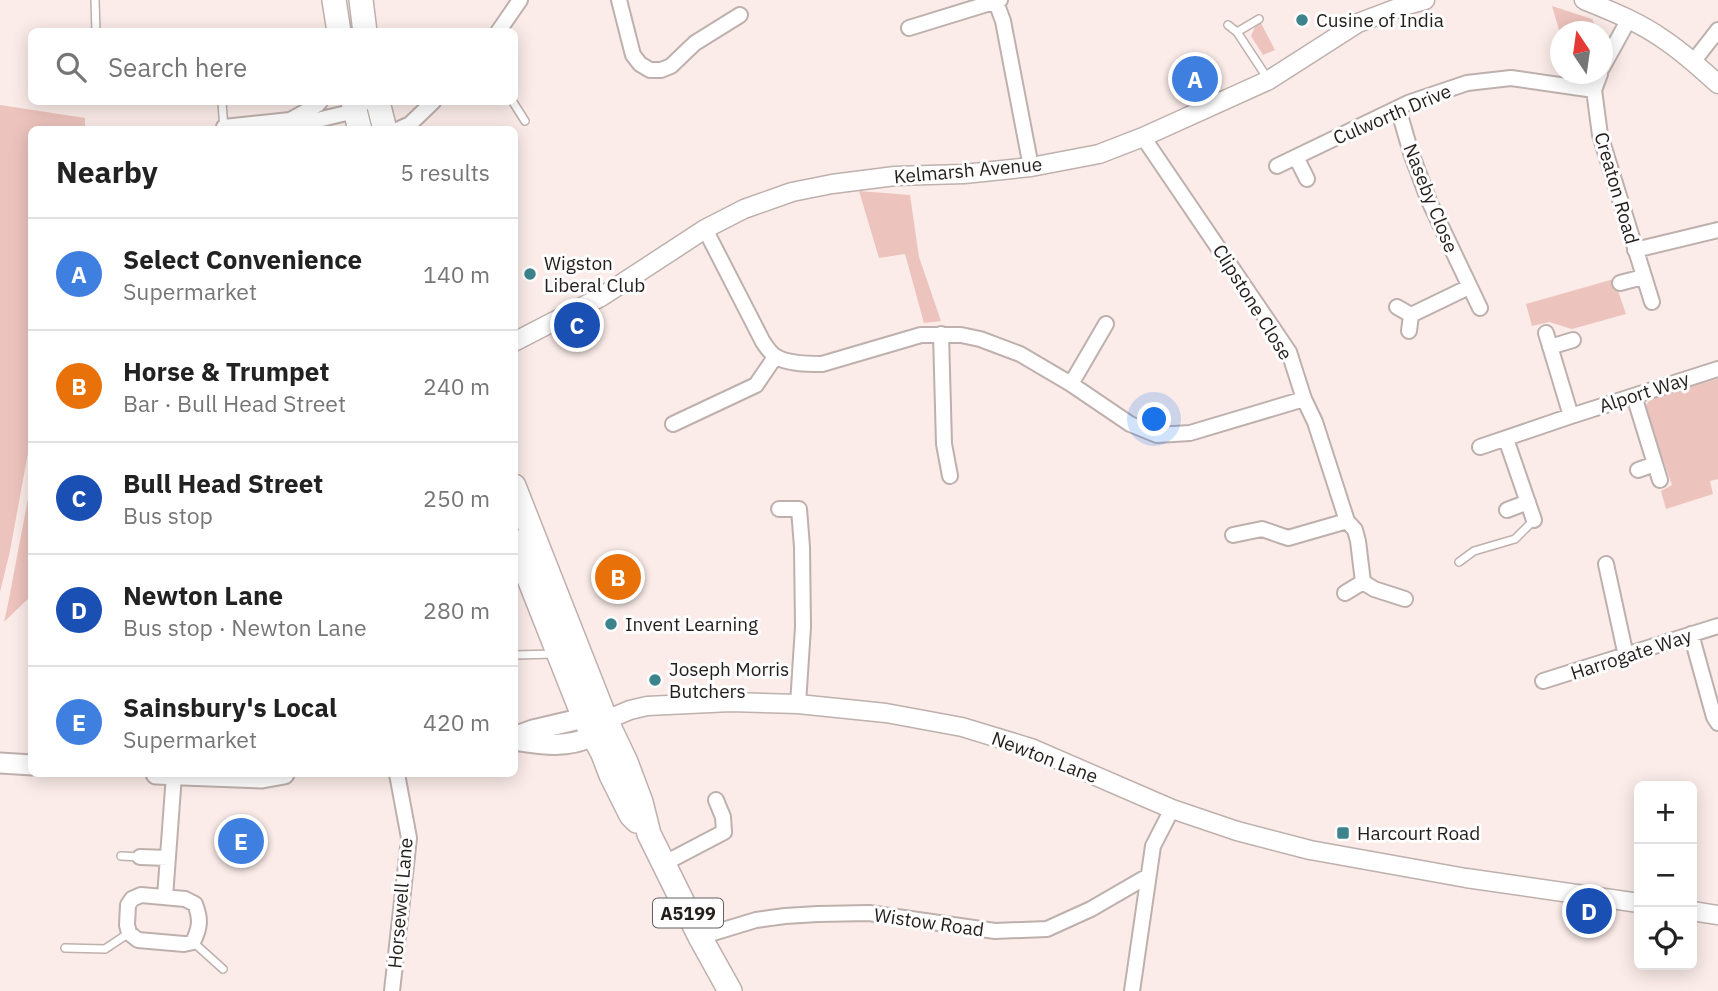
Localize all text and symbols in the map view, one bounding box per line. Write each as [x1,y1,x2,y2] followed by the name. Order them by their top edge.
[1316,8,1444,32] place label: Cusine of India
[1294,12,1310,28] marker: Cusine of India
[1550,21,1613,84] north arrow
[28,28,518,105] search box
[52,48,90,86] icon: search
[108,50,247,84] text: Search here
[1172,53,1218,105] pin: A
[1329,78,1455,150] street label: Culworth Drive
[1590,129,1644,247] street label: Creaton Road
[1398,140,1464,256] street label: Naseby Close
[56,152,158,191] text: Nearby
[893,152,1043,188] street label: Kelmarsh Avenue
[400,157,490,187] text: 5 results
[1208,240,1298,364] street label: Clipstone Close
[123,242,362,276] text: Select Convenience
[544,251,645,297] place label: Wigston Liberal Club
[71,259,87,289] text: A
[423,259,490,289] text: 140 m
[522,266,538,282] marker: Wigston Liberal Club
[123,276,257,306] text: Supermarket
[554,299,600,351] pin: C
[123,354,329,388] text: Horse & Trumpet
[1596,366,1693,418] street label: Alport Way
[71,371,87,401] text: B
[423,371,490,401] text: 240 m
[123,388,346,418] text: Bar · Bull Head Street
[1137,402,1171,436] your location
[123,466,323,500] text: Bull Head Street
[72,483,86,513] text: C
[423,483,490,513] text: 250 m
[123,500,213,530] text: Bus stop
[595,551,641,603] pin: B
[123,578,283,612] text: Newton Lane
[71,595,87,625] text: D
[423,595,490,625] text: 280 m
[123,612,367,642] text: Bus stop · Newton Lane
[625,612,758,636] place label: Invent Learning
[603,616,619,632] marker: Invent Learning
[1567,623,1695,685] street label: Harrogate Way
[669,657,789,703] place label: Joseph Morris Butchers
[647,672,663,688] marker: Joseph Morris Butchers
[123,690,337,724] text: Sainsbury's Local
[72,707,86,737] text: E
[423,707,490,737] text: 420 m
[123,724,257,754] text: Supermarket
[989,726,1101,788] street label: Newton Lane
[1634,781,1697,970] map controls
[1634,781,1697,844] button: +
[218,815,264,867] pin: E
[1357,821,1480,845] place label: Harcourt Road
[1335,825,1351,841] marker: Harcourt Road
[382,837,418,969] street label: Horsewell Lane
[1634,844,1697,907] button: −
[1566,885,1612,937] pin: D
[653,898,723,928] road number: A5199
[873,902,985,942] street label: Wistow Road
[1634,907,1697,970] button: locate

